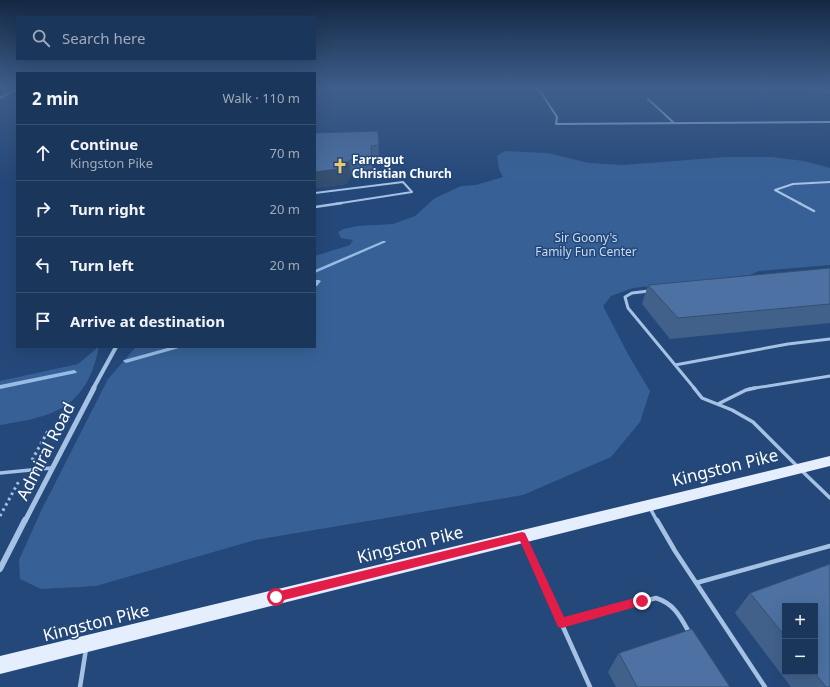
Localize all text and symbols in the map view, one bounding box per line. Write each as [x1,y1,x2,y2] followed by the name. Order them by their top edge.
[16,16,316,60] search box
[30,27,52,49] icon: search
[62,28,145,48] text: Search here
[32,87,79,110] text: 2 min
[222,89,300,107] text: Walk · 110 m
[70,134,138,154] text: Continue
[32,142,54,164] icon: ahead
[270,144,300,162] text: 70 m
[352,151,452,182] place label: Farragut Christian Church
[70,154,153,172] text: Kingston Pike
[331,157,349,175] church icon: Farragut Christian Church
[32,198,54,220] icon: right
[70,199,145,219] text: Turn right
[270,200,300,218] text: 20 m
[535,229,637,260] park label: Sir Goony's Family Fun Center
[32,254,54,276] icon: left
[70,255,134,275] text: Turn left
[270,256,300,274] text: 20 m
[32,310,54,332] icon: arrive
[70,311,225,331] text: Arrive at destination
[10,398,80,504] street label: Admiral Road
[669,443,781,491] street label: Kingston Pike
[354,520,466,568] street label: Kingston Pike
[267,588,285,606] route start
[633,592,651,610] route end
[40,598,152,646] street label: Kingston Pike
[782,603,818,675] map controls
[782,603,818,639] button: +
[782,639,818,675] button: −

